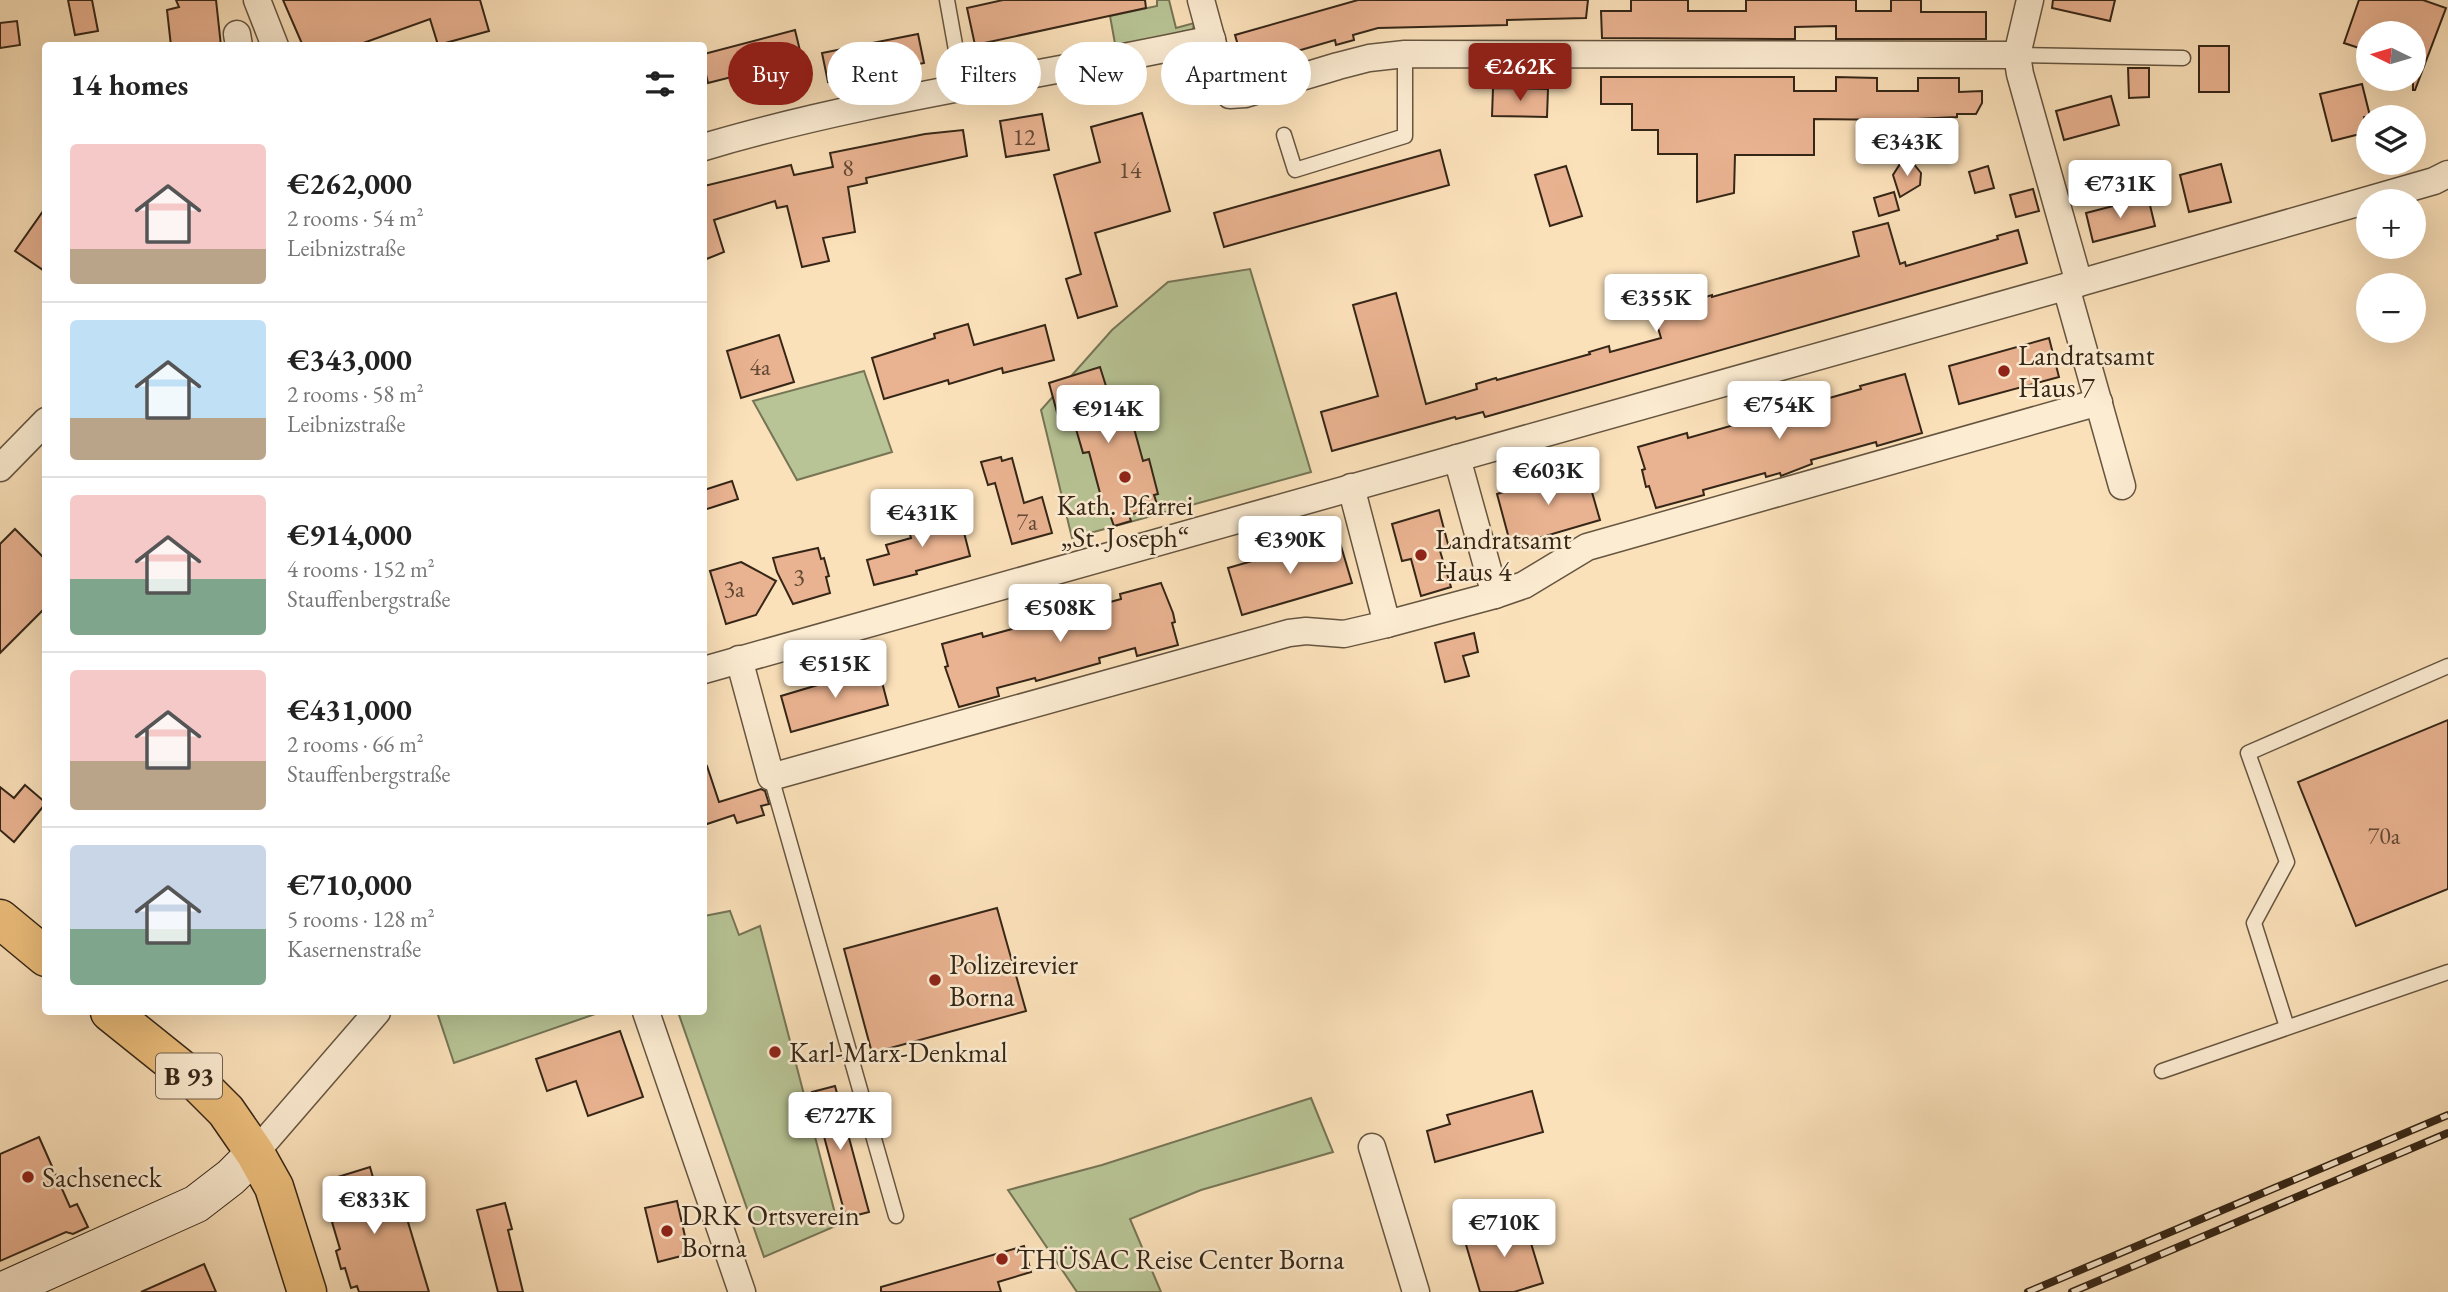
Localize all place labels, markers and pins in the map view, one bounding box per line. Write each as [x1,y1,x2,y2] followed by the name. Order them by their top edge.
[1471,43,1569,103] pin: €262K
[1858,118,1956,178] pin: €343K
[2071,160,2169,220] pin: €731K
[1607,274,1705,334] pin: €355K
[2018,337,2155,405] place label: Landratsamt Haus 7
[1996,363,2012,379] marker: Landratsamt Haus 7
[1730,382,1828,441] pin: €754K
[1059,386,1157,445] pin: €914K
[1499,448,1597,507] pin: €603K
[1117,469,1133,485] marker: Kath. Pfarrei „St. Joseph“
[1057,487,1194,555] place label: Kath. Pfarrei „St. Joseph“
[873,490,971,549] pin: €431K
[1241,516,1339,576] pin: €390K
[1435,521,1572,589] place label: Landratsamt Haus 4
[1413,547,1429,563] marker: Landratsamt Haus 4
[1011,584,1109,644] pin: €508K
[786,640,884,700] pin: €515K
[949,946,1079,1014] place label: Polizeirevier Borna
[927,972,943,988] marker: Polizeirevier Borna
[789,1034,1008,1070] place label: Karl-Marx-Denkmal
[767,1044,783,1060] marker: Karl-Marx-Denkmal
[791,1092,889,1152] pin: €727K
[42,1159,163,1195] place label: Sachseneck
[20,1169,36,1185] marker: Sachseneck
[325,1176,423,1236] pin: €833K
[681,1197,860,1265] place label: DRK Ortsverein Borna
[1455,1200,1553,1259] pin: €710K
[659,1223,675,1239] marker: DRK Ortsverein Borna
[1016,1241,1345,1277] place label: THÜSAC Reise Center Borna
[994,1251,1010,1267] marker: THÜSAC Reise Center Borna

